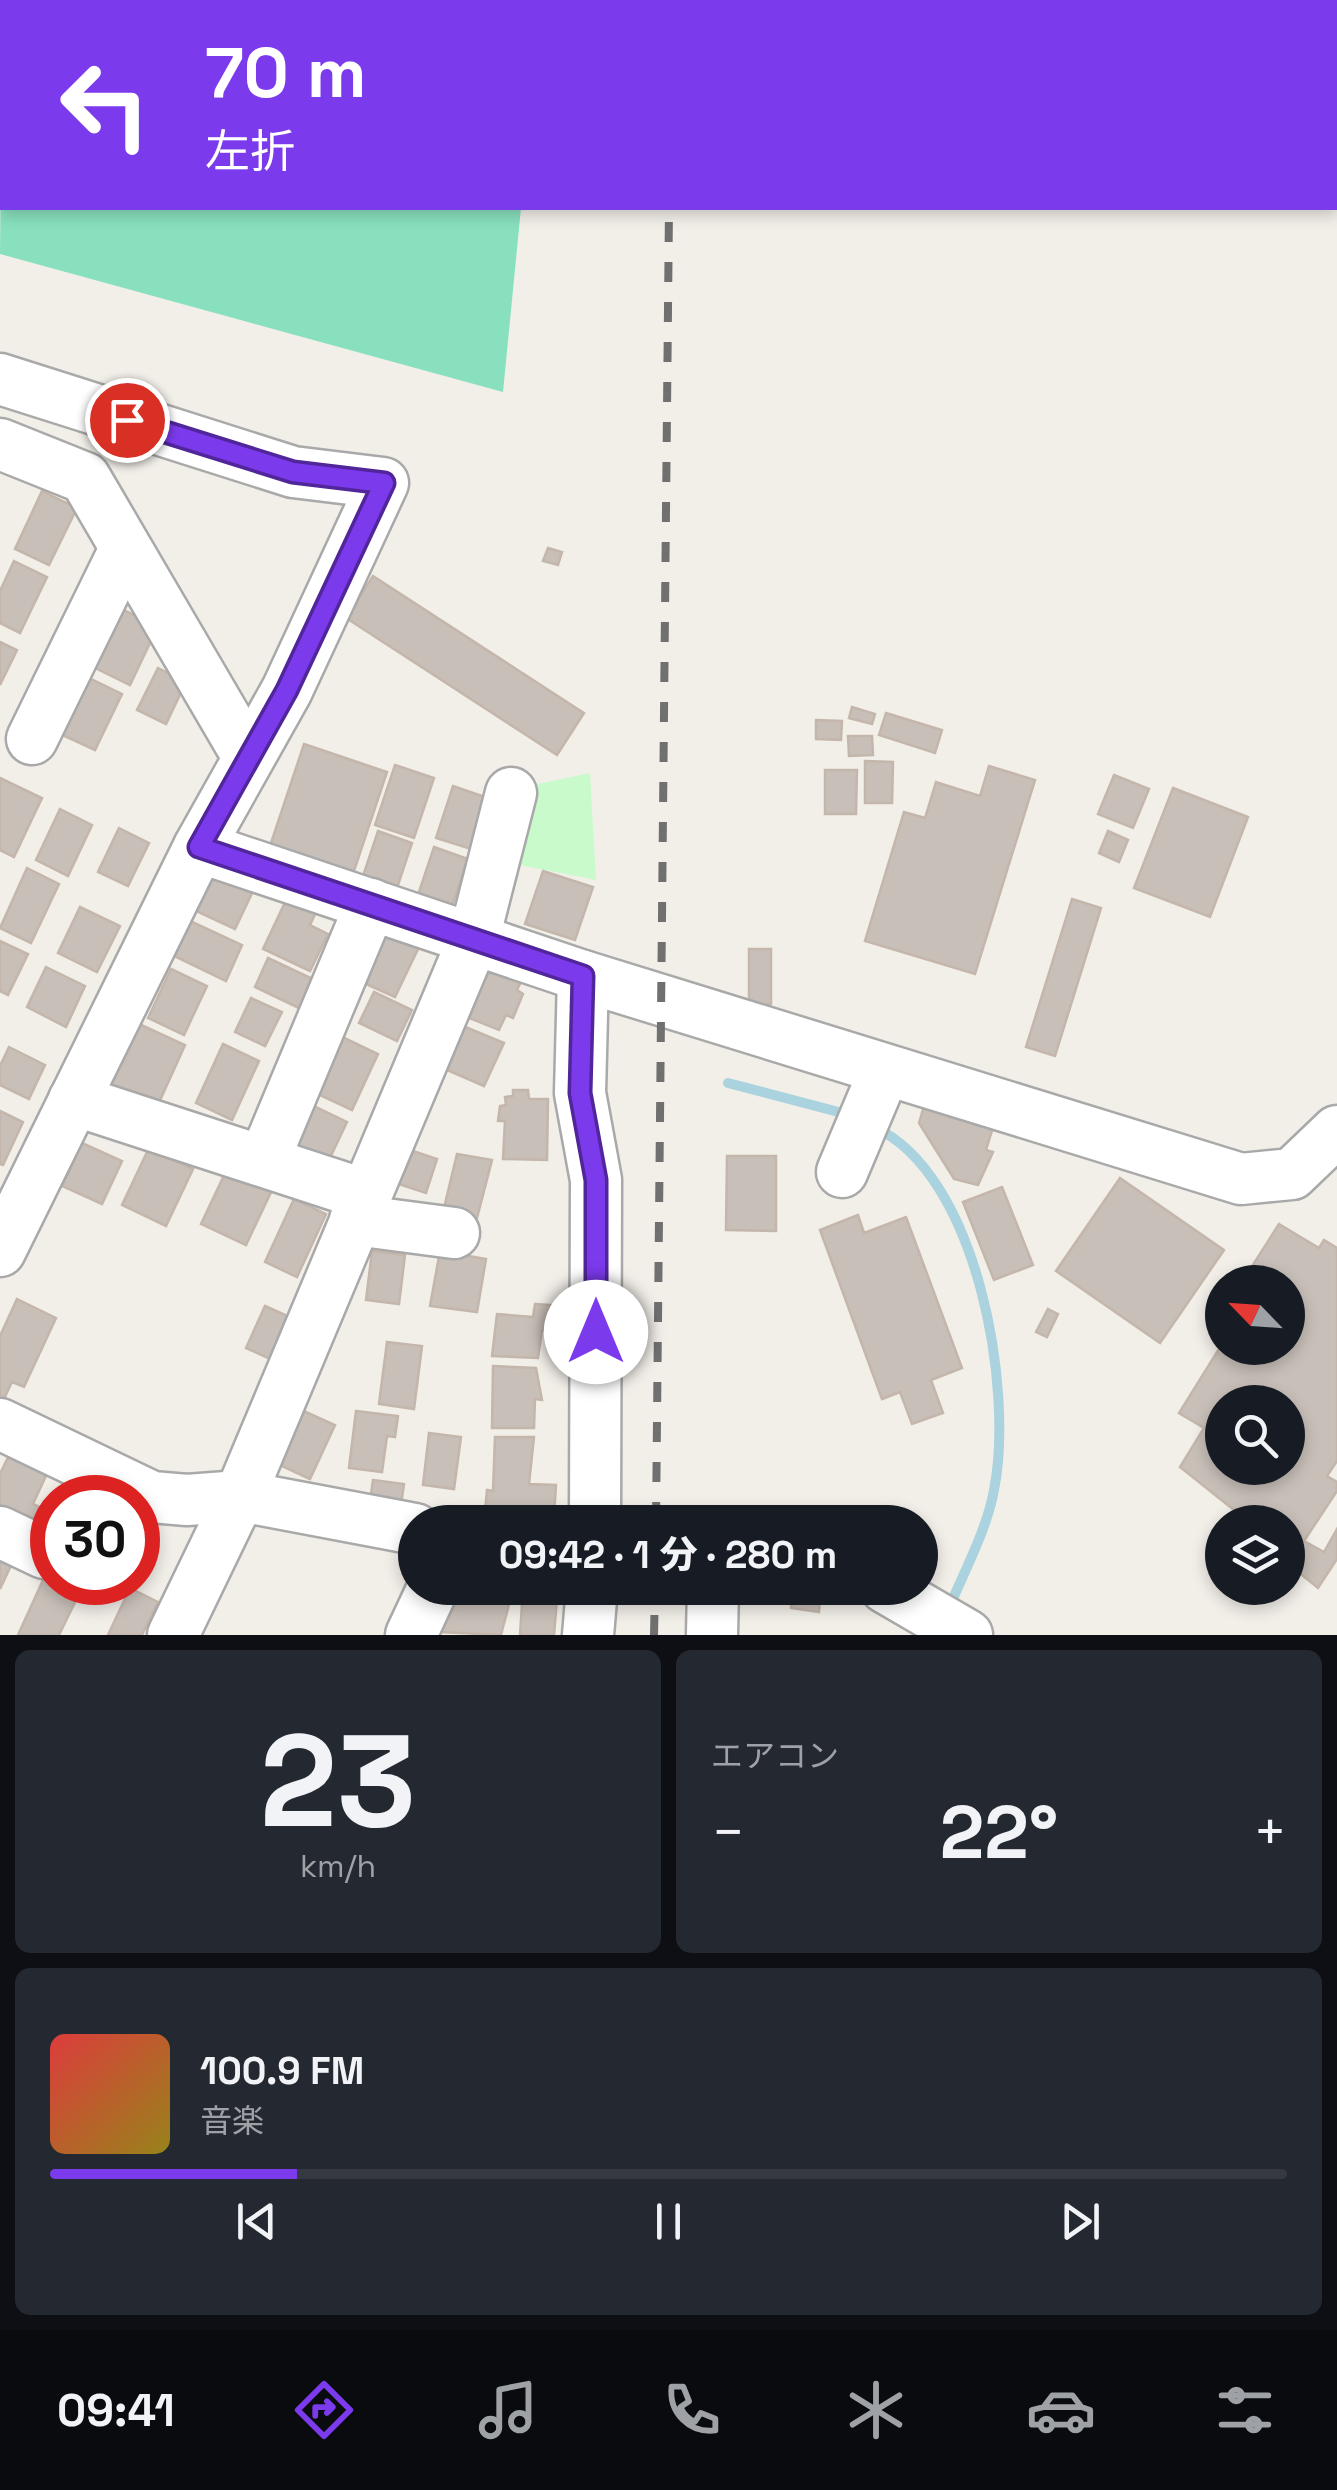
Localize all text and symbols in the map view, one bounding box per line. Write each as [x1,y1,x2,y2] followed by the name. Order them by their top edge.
[205,28,366,117] text: 70 m
[40,40,170,170] icon: left
[205,123,295,180] text: 左折
[85,378,170,463] pin
[100,393,155,448] icon: arrive
[1205,1265,1305,1365] north arrow
[1205,1265,1305,1605] map controls
[544,1280,648,1384] position arrow
[1205,1385,1305,1485] button: search
[30,1475,160,1605] speed limit sign: 30
[1205,1505,1305,1605] button: layers
[499,1531,837,1579] text: 09:42 · 1 分 · 280 m
[260,1698,416,1864] text: 23
[711,1736,839,1776] text: エアコン
[940,1784,1058,1880] text: 22°
[711,1797,745,1867] text: −
[1253,1797,1287,1867] text: +
[300,1846,376,1886] text: km/h
[200,2047,364,2095] text: 100.9 FM
[200,2101,264,2141] text: 音楽
[229,2194,284,2249] icon: previous
[641,2194,696,2249] icon: pause
[1053,2194,1108,2249] icon: next
[289,2375,359,2445] icon: directions
[473,2375,543,2445] icon: music
[657,2375,727,2445] icon: phone
[841,2375,911,2445] icon: climate
[1026,2375,1096,2445] icon: car
[1210,2375,1280,2445] icon: filters
[57,2382,175,2439] text: 09:41

